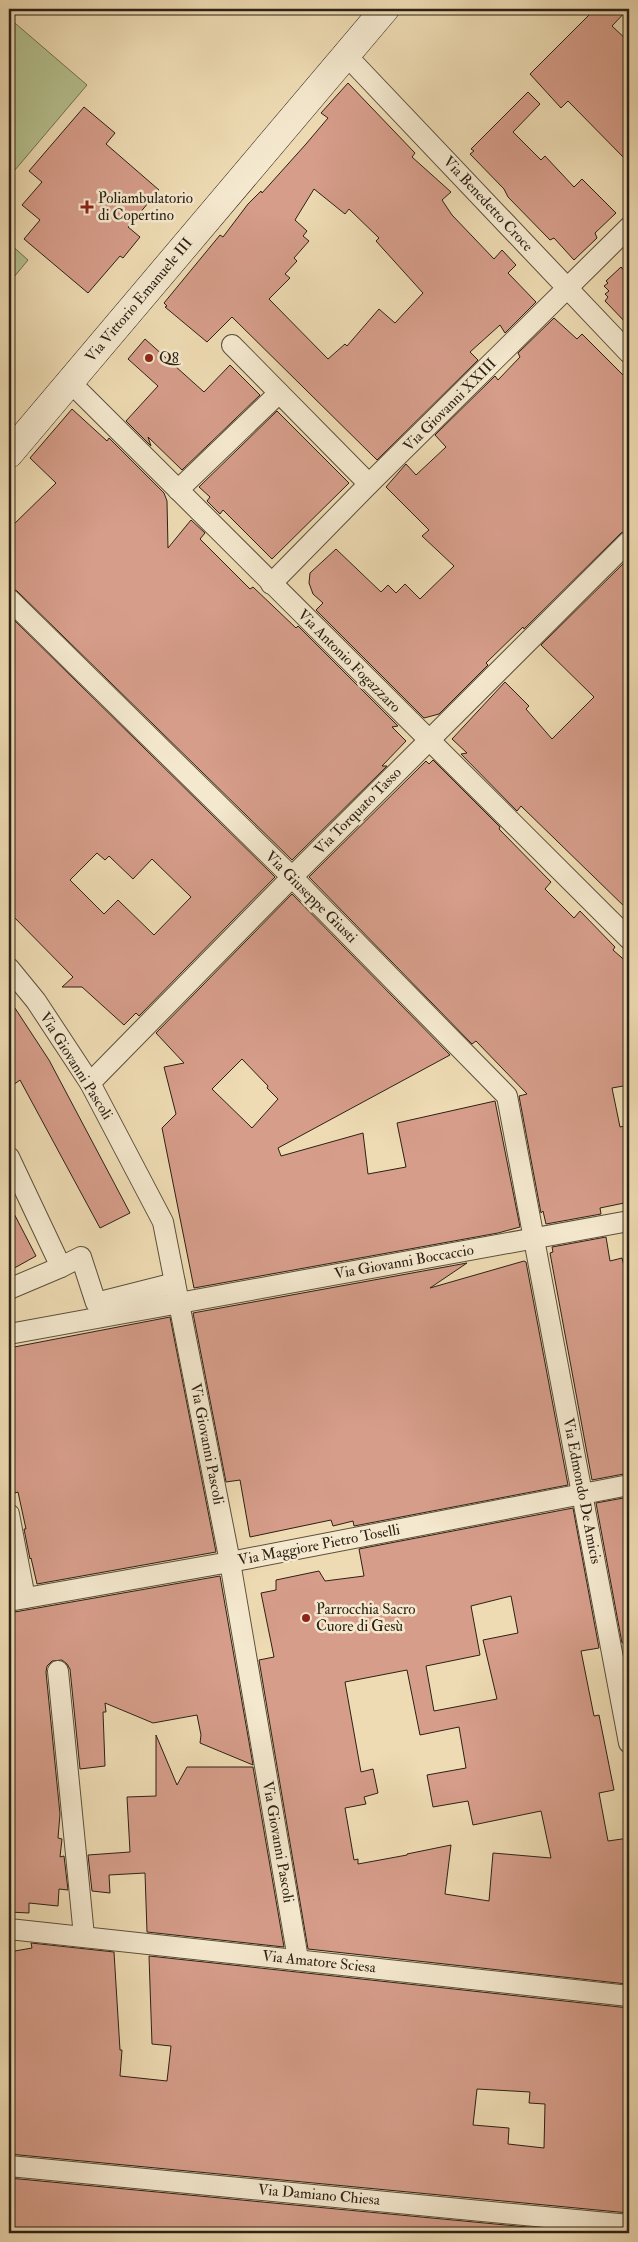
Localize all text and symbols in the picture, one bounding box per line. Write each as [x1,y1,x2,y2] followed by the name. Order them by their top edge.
[439,152,537,256] street label: Via Benedetto Croce
[98,189,193,226] place label: Poliambulatorio di Copertino
[80,200,94,214] marker: Poliambulatorio di Copertino
[81,234,197,366] street label: Via Vittorio Emanuele III
[159,349,181,368] place label: Q8
[143,352,155,364] marker: Q8
[399,354,501,456] street label: Via Giovanni XXIII
[293,605,405,717] street label: Via Antonio Fogazzaro
[310,763,406,859] street label: Via Torquato Tasso
[260,847,361,948] street label: Via Giuseppe Giusti
[35,1009,117,1123] street label: Via Giovanni Pascoli
[333,1240,475,1284] street label: Via Giovanni Boccaccio
[186,1382,228,1506] street label: Via Giovanni Pascoli
[559,1416,605,1566] street label: Via Edmondo De Amicis
[236,1520,402,1570] street label: Via Maggiore Pietro Toselli
[316,1600,416,1636] place label: Parrocchia Sacro Cuore di Gesù
[300,1612,312,1624] marker: Parrocchia Sacro Cuore di Gesù
[258,1780,298,1904] street label: Via Giovanni Pascoli
[261,1947,378,1977] street label: Via Amatore Sciesa
[257,2180,382,2210] street label: Via Damiano Chiesa

